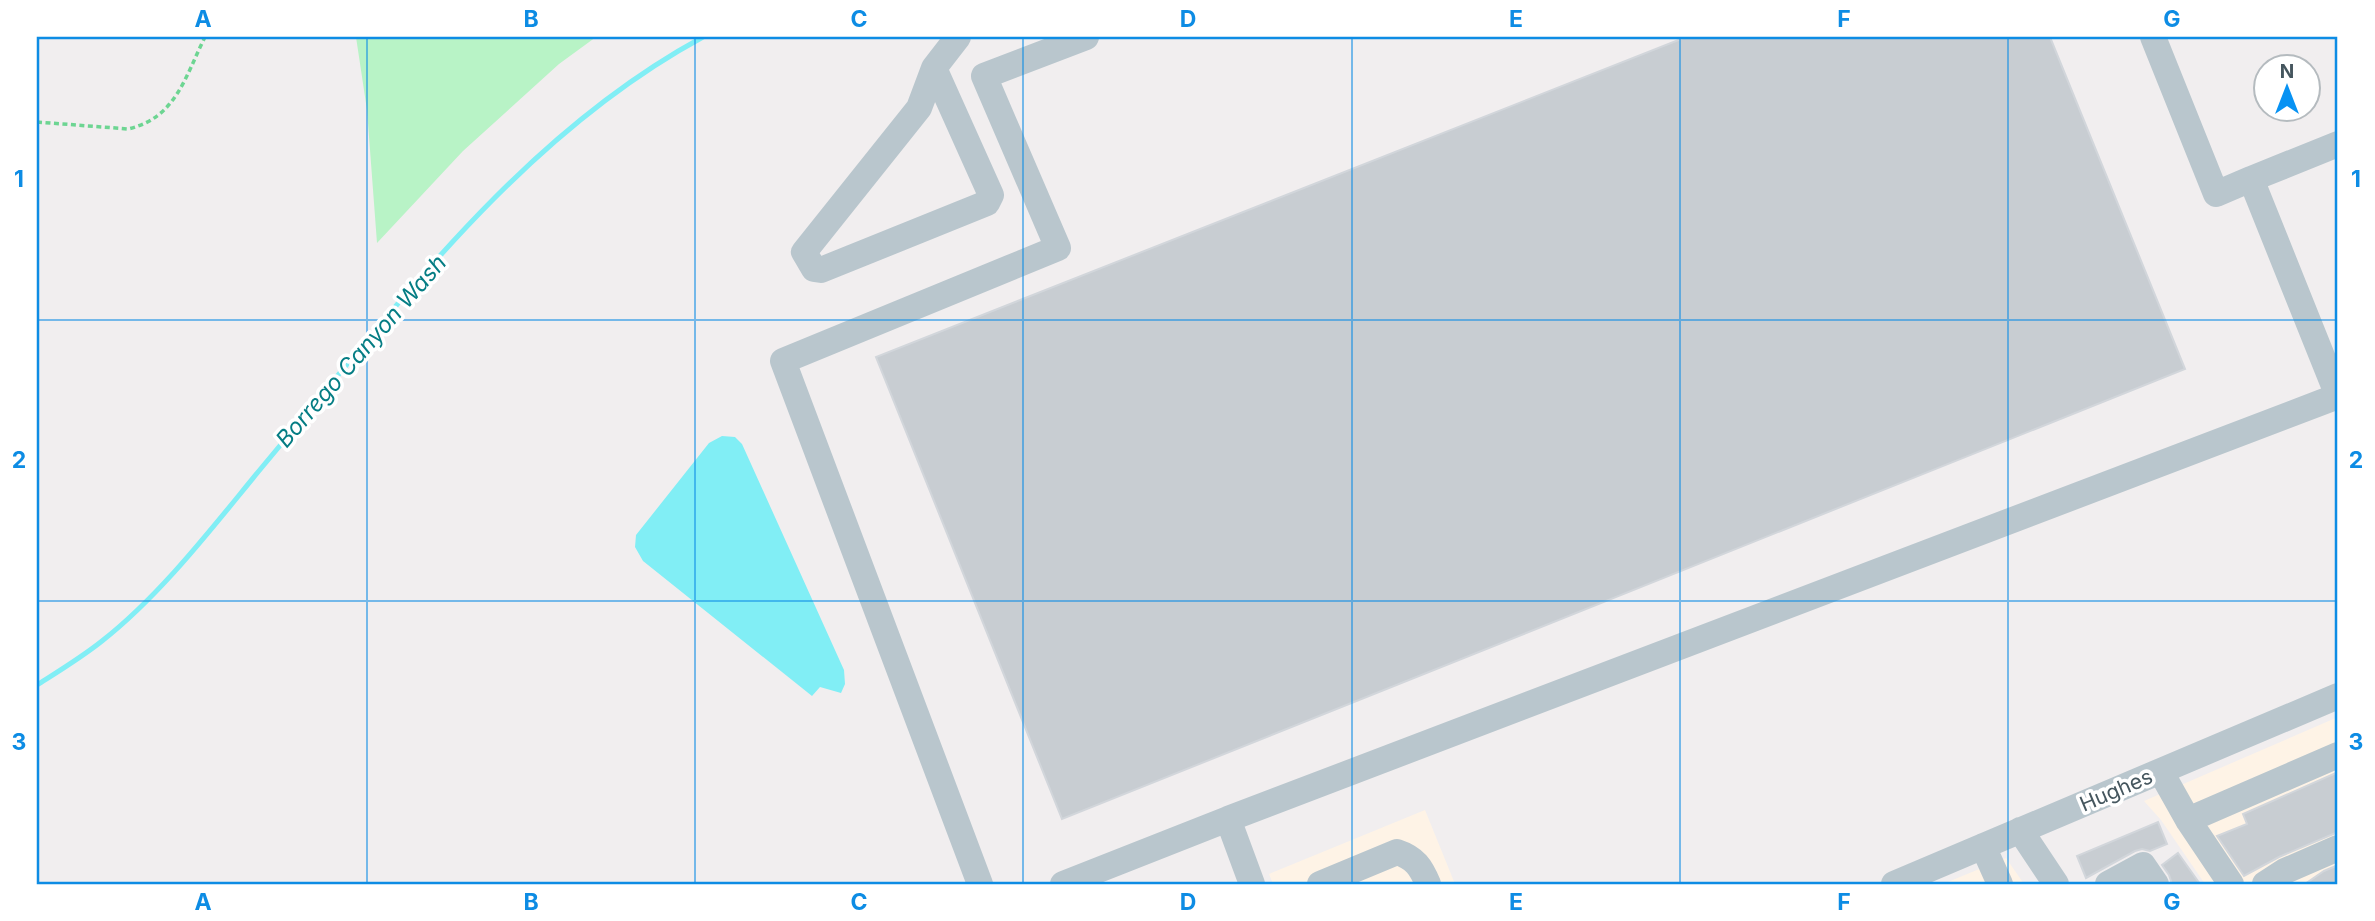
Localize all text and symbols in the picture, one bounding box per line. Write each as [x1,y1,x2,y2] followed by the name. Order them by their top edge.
[194,5,212,33] text: A
[523,5,539,33] text: B
[850,5,868,33] text: C
[1180,5,1196,33] text: D
[1509,5,1523,33] text: E
[1837,5,1851,33] text: F
[2163,5,2181,33] text: G
[2252,52,2322,122] north arrow
[2280,60,2294,83] text: N
[14,165,24,193] text: 1
[2351,165,2361,193] text: 1
[270,249,452,453] water label: Borrego Canyon Wash
[12,446,26,474] text: 2
[2349,446,2363,474] text: 2
[12,728,26,756] text: 3
[2349,728,2363,756] text: 3
[2076,764,2156,816] street label: Hughes
[194,888,212,916] text: A
[523,888,539,916] text: B
[850,888,868,916] text: C
[1180,888,1196,916] text: D
[1509,888,1523,916] text: E
[1837,888,1851,916] text: F
[2163,888,2181,916] text: G

